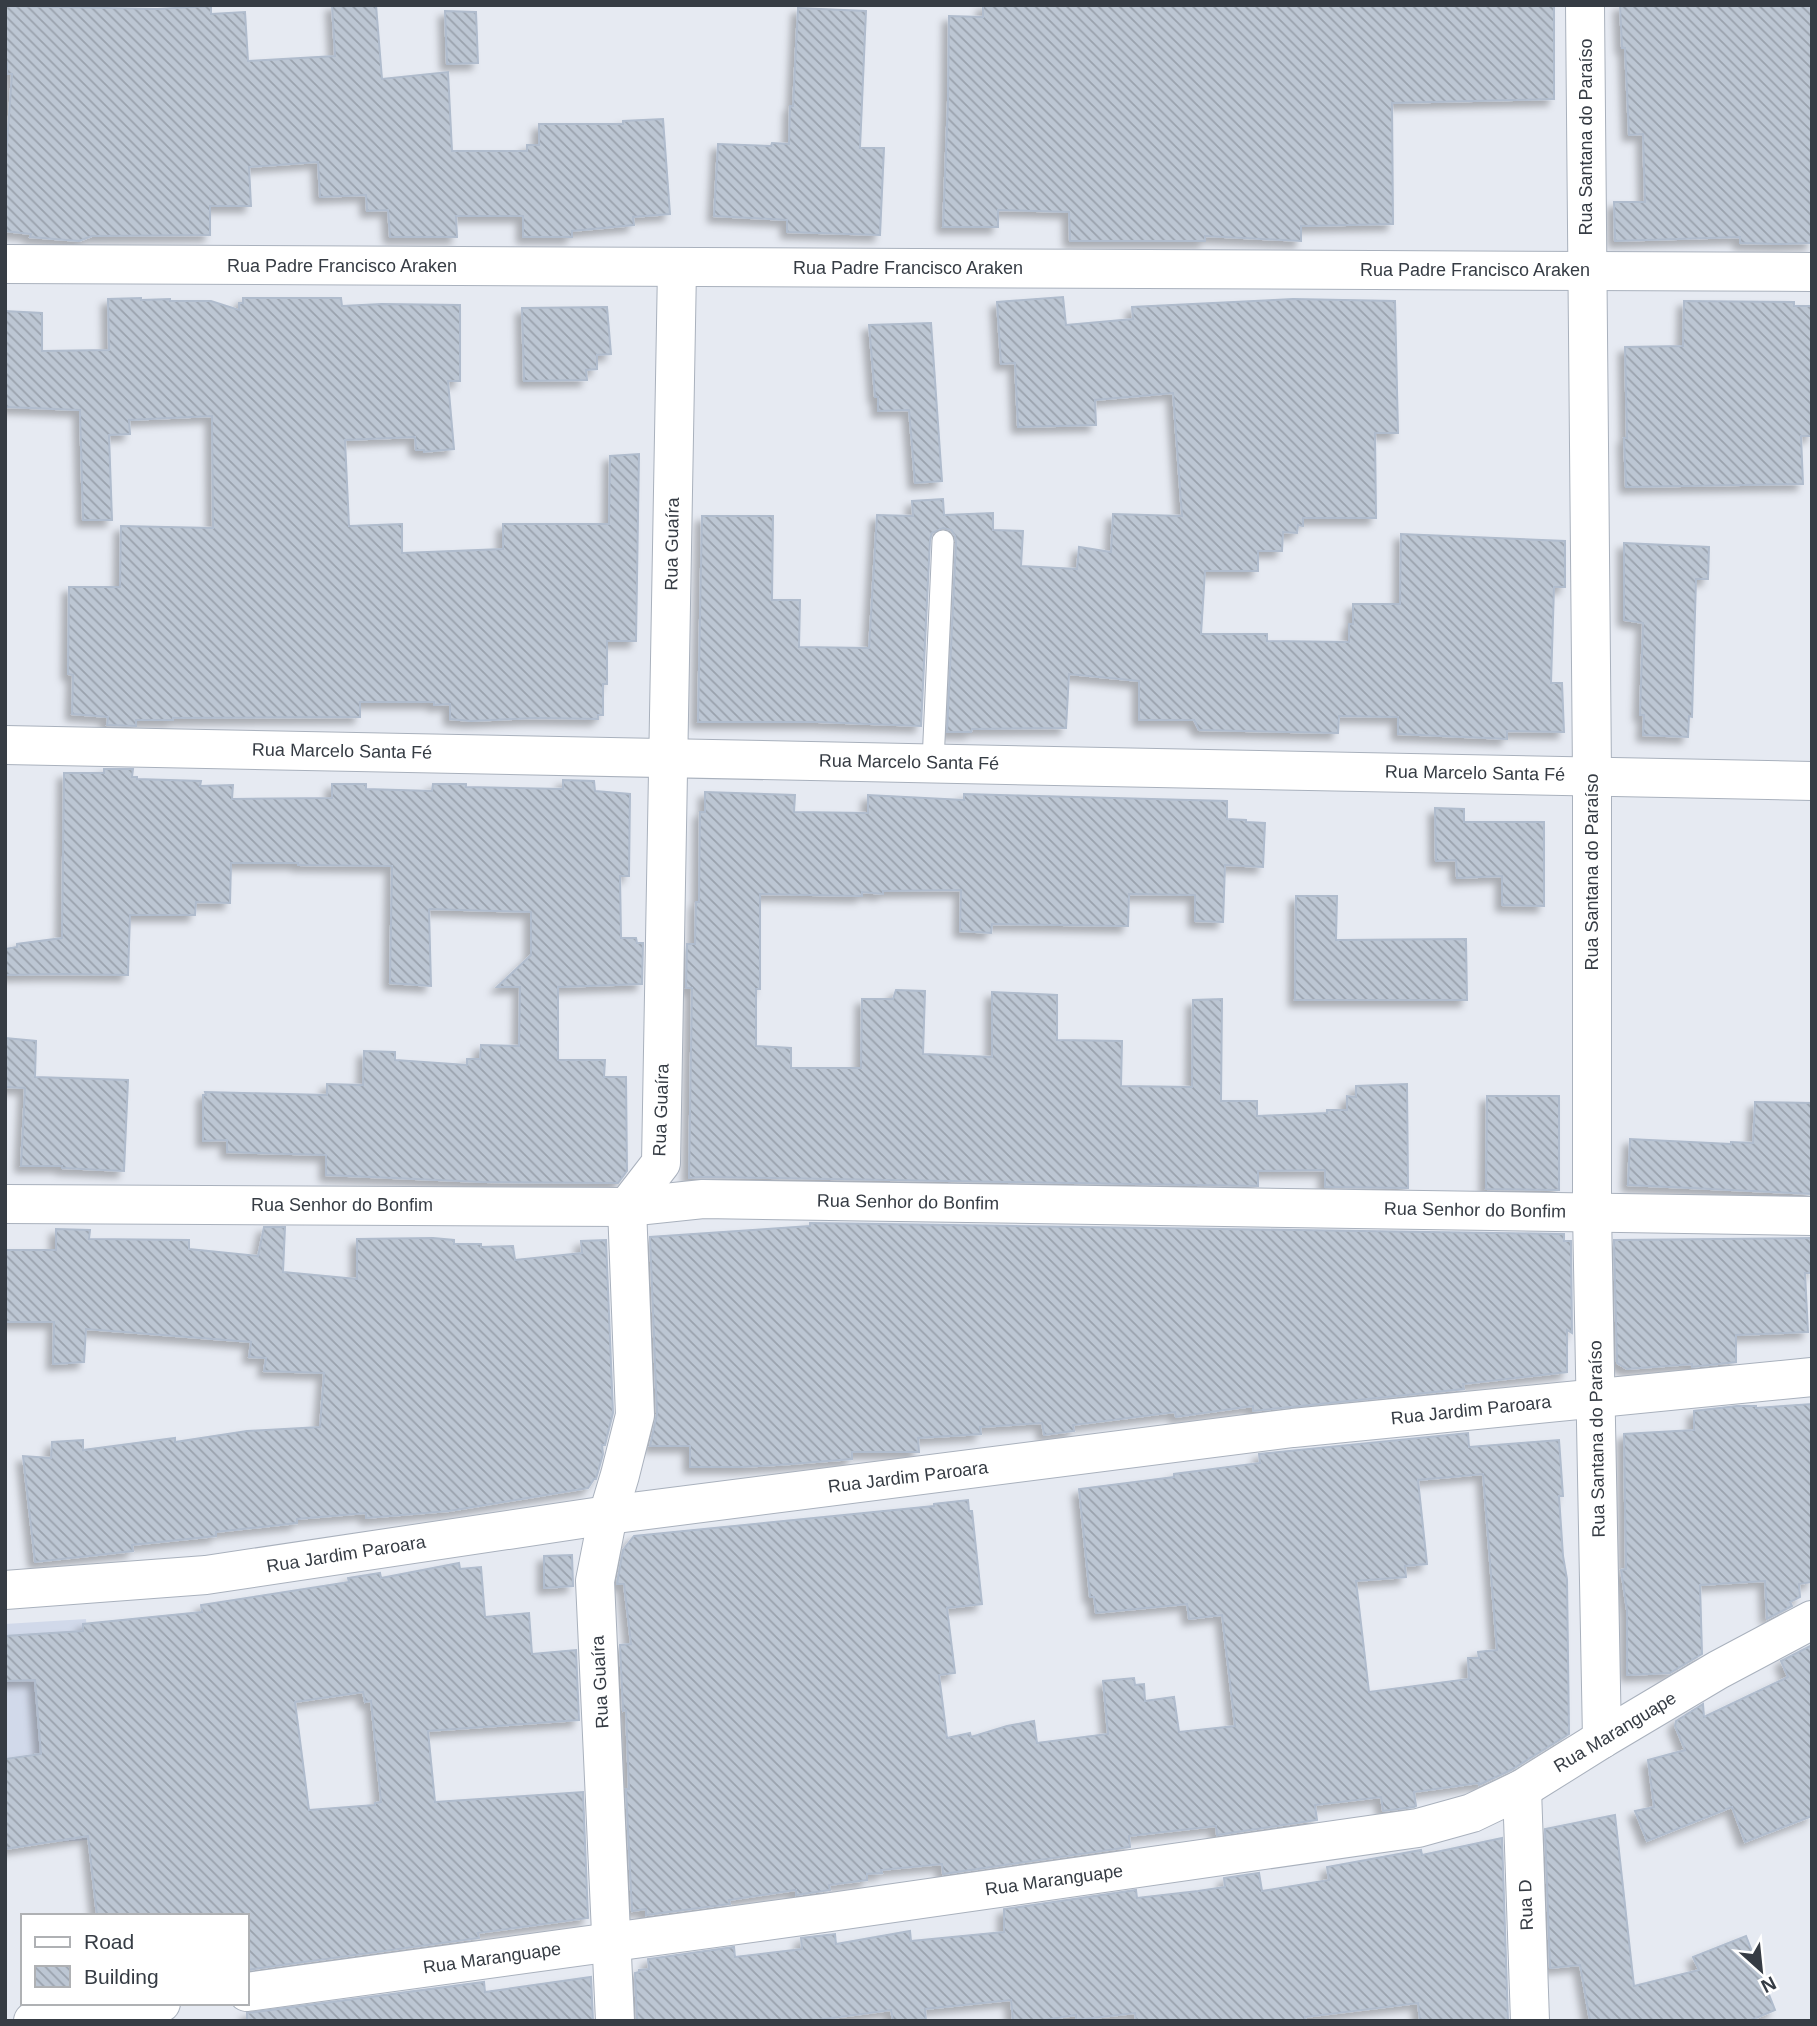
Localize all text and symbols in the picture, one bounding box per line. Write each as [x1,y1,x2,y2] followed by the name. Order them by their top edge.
[1576,38,1596,236] street label: Rua Santana do Paraíso
[227,256,457,276] street label: Rua Padre Francisco Araken
[793,258,1023,278] street label: Rua Padre Francisco Araken
[1360,260,1590,280] street label: Rua Padre Francisco Araken
[661,496,683,591] street label: Rua Guaíra
[252,739,432,763] street label: Rua Marcelo Santa Fé
[819,750,999,774] street label: Rua Marcelo Santa Fé
[1385,761,1565,785] street label: Rua Marcelo Santa Fé
[1582,773,1602,971] street label: Rua Santana do Paraíso
[649,1062,673,1157] street label: Rua Guaíra
[817,1190,999,1214] street label: Rua Senhor do Bonfim
[251,1195,433,1215] street label: Rua Senhor do Bonfim
[1384,1198,1566,1222] street label: Rua Senhor do Bonfim
[1585,1340,1609,1538] street label: Rua Santana do Paraíso
[1390,1392,1553,1428] street label: Rua Jardim Paroara
[827,1457,990,1497] street label: Rua Jardim Paroara
[265,1531,428,1576] street label: Rua Jardim Paroara
[588,1634,612,1729] street label: Rua Guaíra
[1550,1688,1680,1776] street label: Rua Maranguape
[984,1860,1124,1900] street label: Rua Maranguape
[1515,1879,1537,1931] street label: Rua D
[21,1914,248,2005] legend
[84,1930,134,1953] text: Road
[1726,1935,1796,2005] north arrow
[422,1938,562,1978] street label: Rua Maranguape
[84,1965,159,1988] text: Building
[1758,1972,1779,1997] text: N

